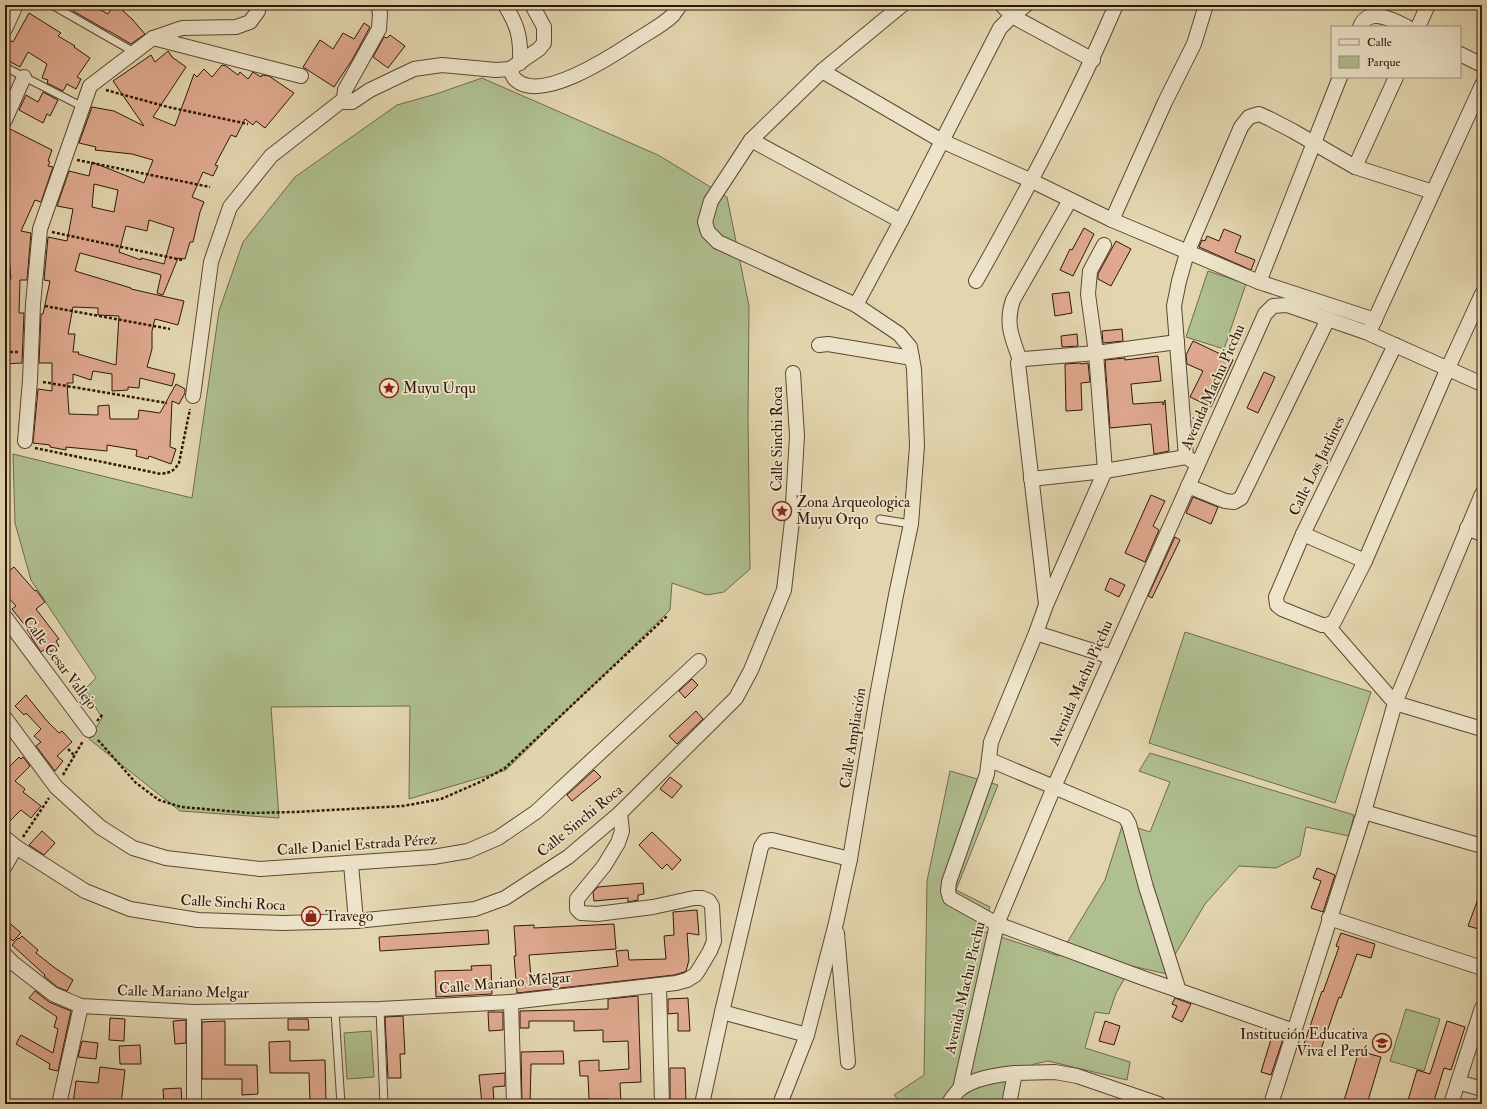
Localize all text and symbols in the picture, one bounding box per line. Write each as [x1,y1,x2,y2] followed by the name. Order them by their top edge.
[1331,26,1461,78] legend
[1367,35,1392,50] text: Calle
[1367,55,1401,70] text: Parque
[1176,321,1249,454] street label: Avenida Machu Picchu
[378,377,400,399] place icon: Muyu Urqu
[403,379,476,398] place label: Muyu Urqu
[768,386,787,492] street label: Calle Sinchi Roca
[1285,413,1350,519] street label: Calle Los Jardines
[796,493,911,529] place label: Zona Arqueologica Muyu Orqo
[771,500,793,522] place icon: Zona Arqueologica Muyu Orqo
[19,613,101,713] street label: Calle Cesar Vallejo
[1044,617,1117,750] street label: Avenida Machu Picchu
[836,686,871,790] street label: Calle Ampliación
[533,780,628,861] street label: Calle Sinchi Roca
[276,830,438,860] street label: Calle Daniel Estrada Pérez
[180,891,287,915] street label: Calle Sinchi Roca
[300,905,322,927] shop icon: Travego
[325,907,373,926] place label: Travego
[940,920,990,1057] street label: Avenida Machu Picchu
[438,968,572,998] street label: Calle Mariano Melgar
[117,981,250,1003] street label: Calle Mariano Melgar
[1240,1025,1369,1061] place label: Institución Educativa Viva el Perú
[1371,1032,1393,1054] school or university icon: Institución Educativa Viva el Perú

